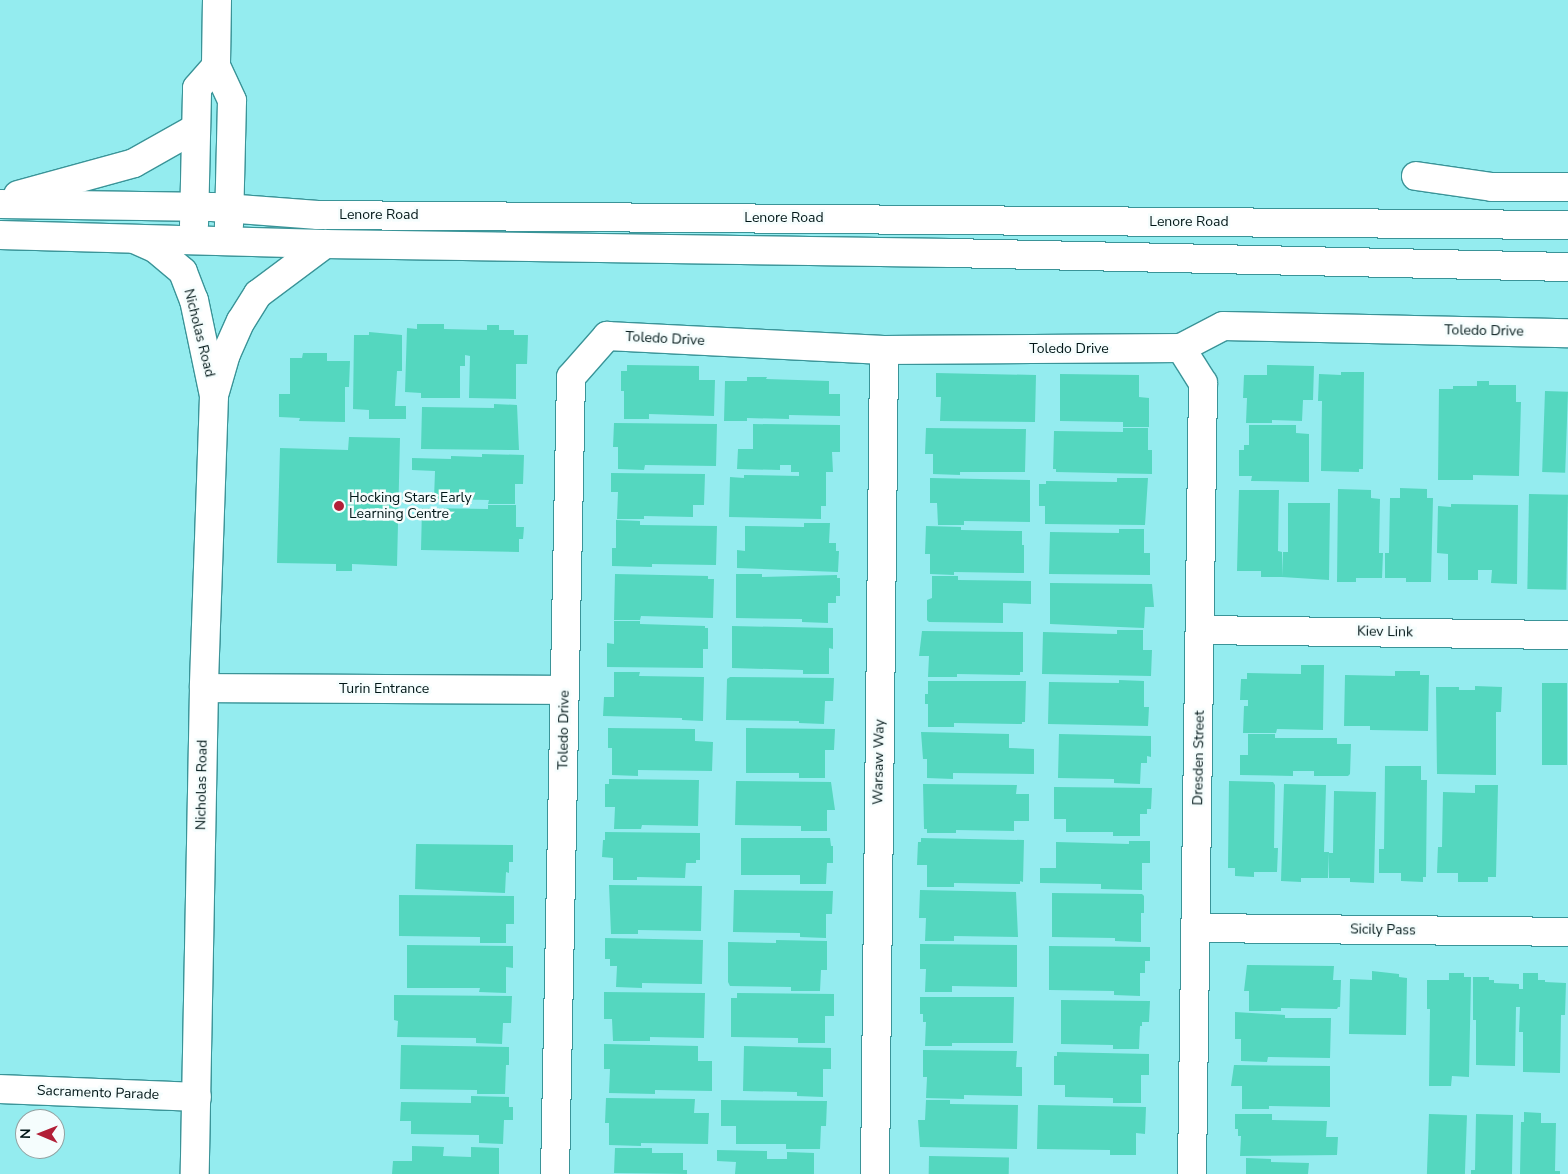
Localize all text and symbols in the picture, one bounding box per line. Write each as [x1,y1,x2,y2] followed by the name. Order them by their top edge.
[339,207,419,223] street label: Lenore Road
[744,210,824,226] street label: Lenore Road
[1149,214,1229,230] street label: Lenore Road
[180,287,218,379] street label: Nicholas Road
[1444,322,1524,340] street label: Toledo Drive
[625,329,705,349] street label: Toledo Drive
[1029,341,1109,357] street label: Toledo Drive
[349,490,472,522] place label: Hocking Stars Early Learning Centre
[333,500,345,512] marker: Hocking Stars Early Learning Centre
[1357,623,1413,641] street label: Kiev Link
[339,681,429,697] street label: Turin Entrance
[555,690,573,770] street label: Toledo Drive
[1190,710,1208,806] street label: Dresden Street
[870,719,888,805] street label: Warsaw Way
[193,740,211,830] street label: Nicholas Road
[1350,921,1416,939] street label: Sicily Pass
[37,1082,159,1104] street label: Sacramento Parade
[15,1109,65,1159] north arrow
[16,1128,35,1139] text: N

